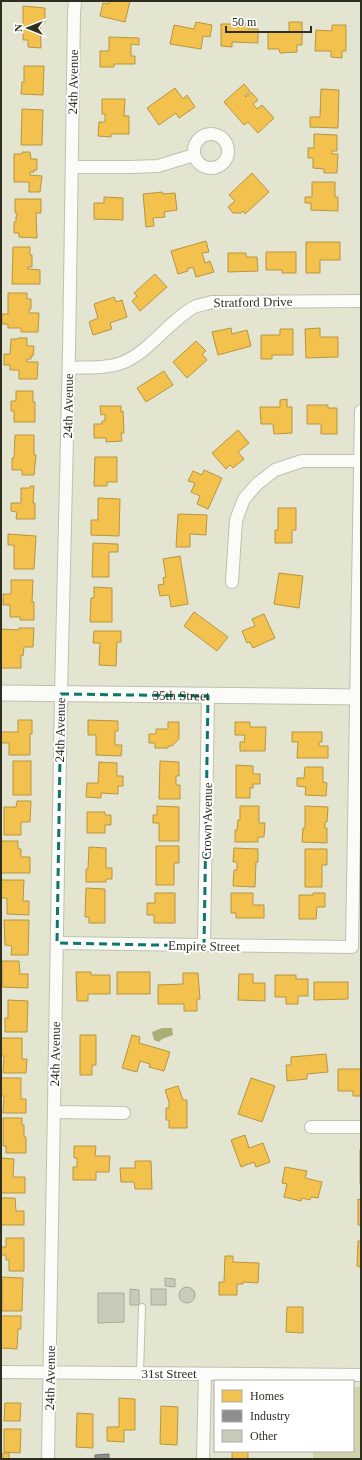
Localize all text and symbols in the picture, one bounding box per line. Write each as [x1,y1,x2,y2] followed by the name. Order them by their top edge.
[8,8,48,48] north arrow
[226,8,311,34] scale bar
[232,15,257,29] text: 50 m
[12,24,24,32] text: N
[65,49,81,115] street label: 24th Avenue
[213,294,293,310] street label: Stratford Drive
[60,373,76,439] street label: 24th Avenue
[153,687,210,703] street label: 35th Street
[52,697,68,763] street label: 24th Avenue
[199,782,215,860] street label: Crown Avenue
[168,938,240,954] street label: Empire Street
[47,1021,63,1087] street label: 24th Avenue
[42,1345,58,1411] street label: 24th Avenue
[141,1366,197,1381] street label: 31st Street
[214,1380,354,1452] legend
[250,1389,284,1403] text: Homes
[250,1409,290,1423] text: Industry
[250,1429,277,1443] text: Other

